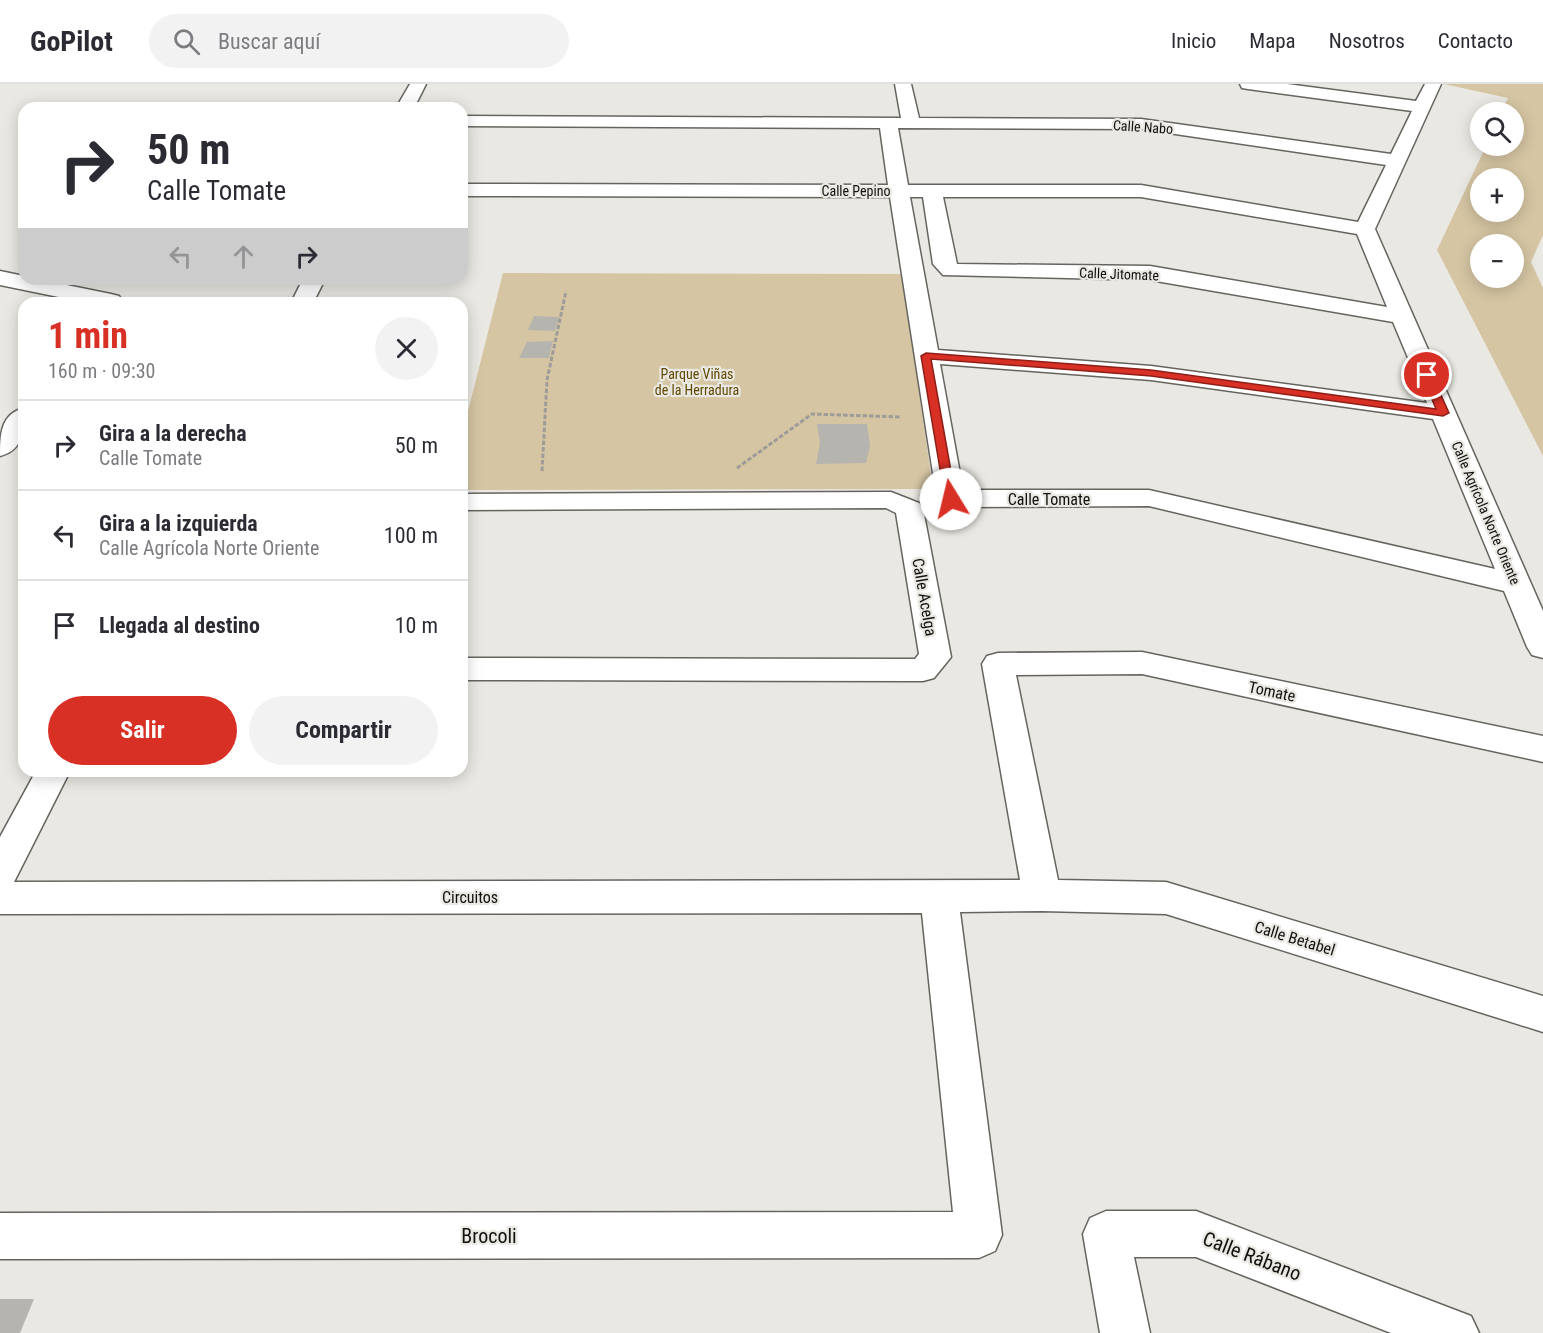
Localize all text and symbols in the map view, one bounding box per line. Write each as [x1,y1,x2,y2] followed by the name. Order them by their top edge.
[149,14,569,68] search box
[30,25,113,58] text: GoPilot
[170,25,203,58] icon: search
[218,29,320,54] text: Buscar aquí
[1171,29,1216,53] text: Inicio
[1249,29,1296,53] text: Mapa
[1329,29,1405,53] text: Nosotros
[1438,29,1513,53] text: Contacto
[1470,102,1524,288] map controls
[1470,102,1524,156] button: search
[1112,117,1174,137] street label: Calle Nabo
[147,125,230,174] text: 50 m
[48,126,126,204] icon: right
[1470,168,1524,222] button: +
[147,175,286,207] text: Calle Tomate
[821,183,891,199] street label: Calle Pepino
[1470,234,1524,288] button: −
[164,240,197,273] icon: left
[227,240,260,273] icon: ahead
[290,240,323,273] icon: right
[1079,265,1160,283] street label: Calle Jitomate
[48,315,128,357] text: 1 min
[375,317,438,380] button: close
[1401,349,1452,400] pin
[1410,358,1443,391] icon: arrive
[48,359,155,383] text: 160 m · 09:30
[655,366,739,398] park label: Parque Viñas de la Herradura
[99,421,247,446] text: Gira a la derecha
[48,429,81,462] icon: right
[395,433,438,458] text: 50 m
[1449,439,1524,587] street label: Calle Agrícola Norte Oriente
[99,446,202,470] text: Calle Tomate
[919,467,983,531] position arrow
[1008,490,1090,509] street label: Calle Tomate
[99,511,258,536] text: Gira a la izquierda
[48,519,81,552] icon: left
[384,523,438,548] text: 100 m
[99,536,319,560] text: Calle Agrícola Norte Oriente
[908,557,941,637] street label: Calle Acelga
[48,609,81,642] icon: arrive
[99,613,260,638] text: Llegada al destino
[395,613,438,638] text: 10 m
[1247,677,1297,706] street label: Tomate
[48,696,237,765] button: Salir
[249,696,438,765] button: Compartir
[442,888,498,907] street label: Circuitos
[1252,917,1337,960] street label: Calle Betabel
[461,1224,517,1248] street label: Brocoli
[1199,1226,1305,1286] street label: Calle Rábano

